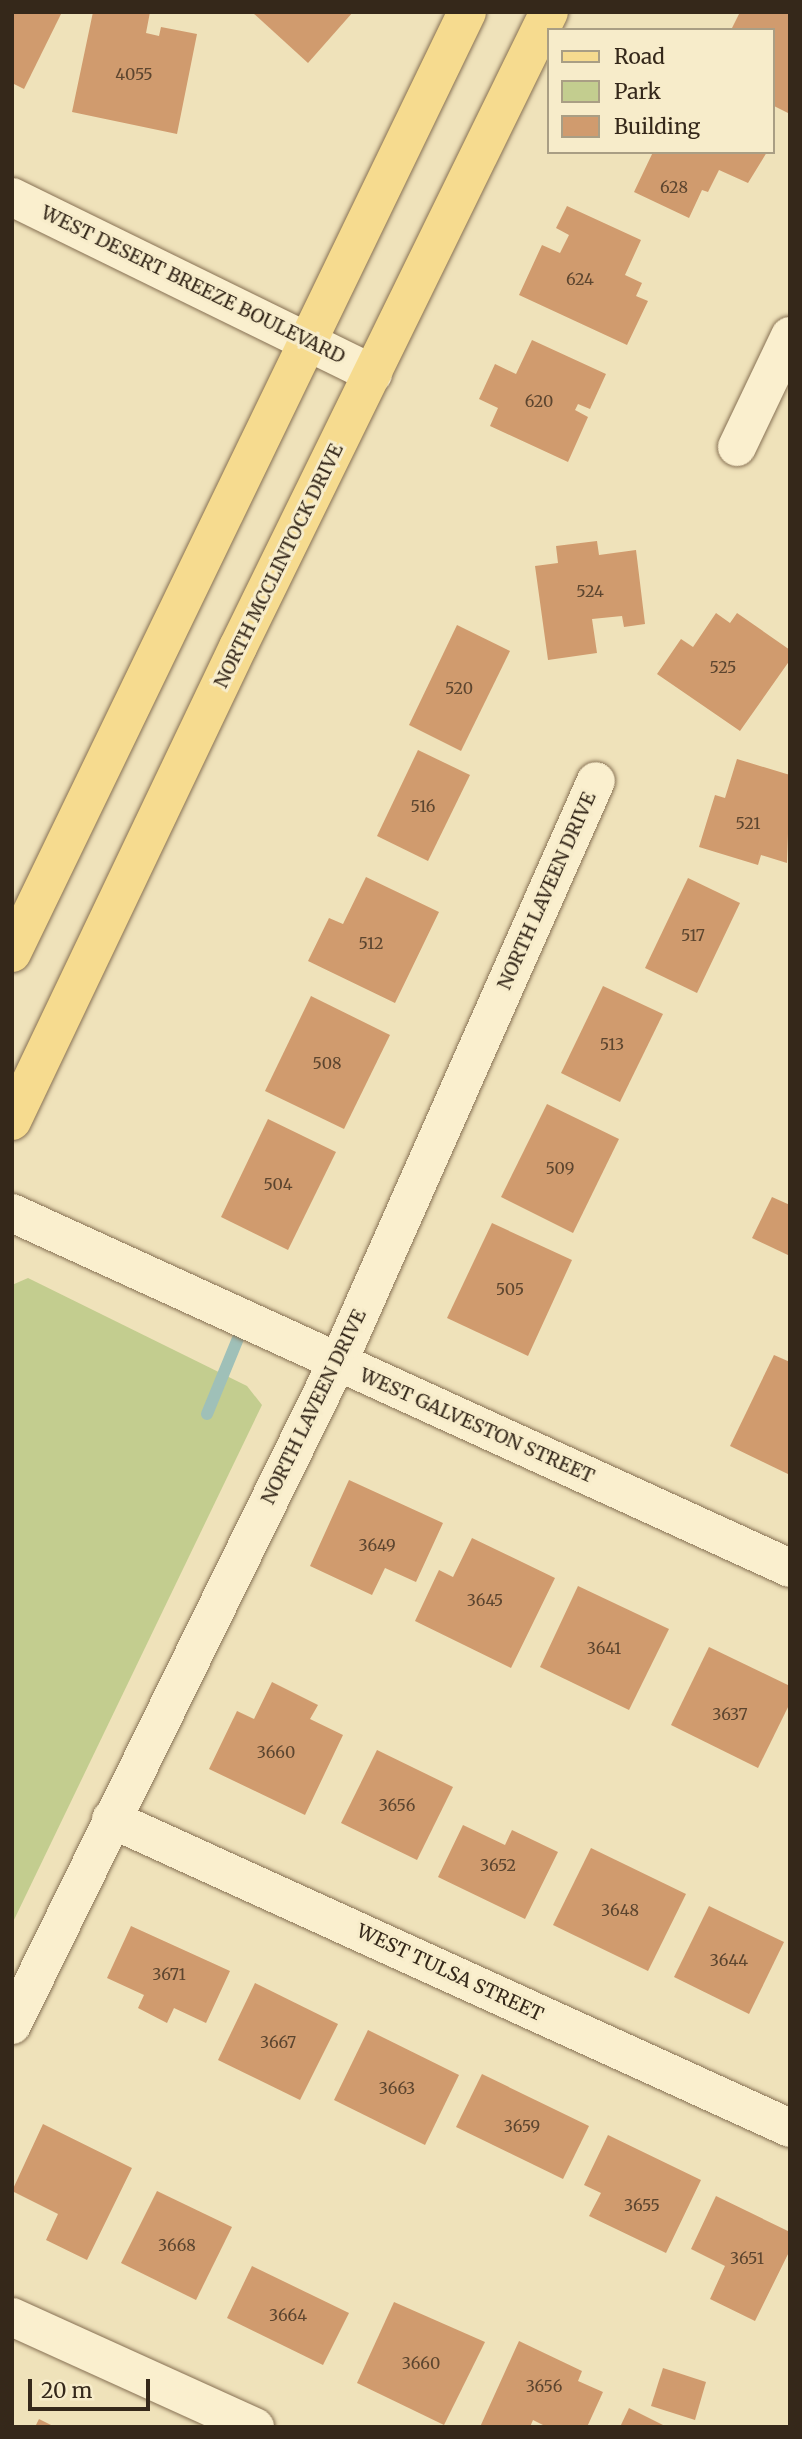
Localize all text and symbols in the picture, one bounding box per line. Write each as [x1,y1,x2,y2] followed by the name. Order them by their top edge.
[546,28,774,154] legend
[614,43,665,70] text: Road
[115,64,153,84] house number: 4055
[614,78,661,105] text: Park
[614,113,700,140] text: Building
[660,177,688,197] house number: 628
[37,201,349,369] street label: WEST DESERT BREEZE BOULEVARD
[566,269,594,289] house number: 624
[525,391,553,411] house number: 620
[210,440,348,692] street label: NORTH MCCLINTOCK DRIVE
[576,581,604,601] house number: 524
[710,657,736,677] house number: 525
[445,678,473,698] house number: 520
[493,789,601,993] street label: NORTH LAVEEN DRIVE
[411,796,435,816] house number: 516
[736,813,760,833] house number: 521
[681,925,705,945] house number: 517
[358,933,384,953] house number: 512
[600,1034,624,1054] house number: 513
[313,1053,341,1073] house number: 508
[545,1158,575,1178] house number: 509
[263,1174,293,1194] house number: 504
[496,1279,524,1299] house number: 505
[257,1306,371,1508] street label: NORTH LAVEEN DRIVE
[356,1364,598,1488] street label: WEST GALVESTON STREET
[358,1535,396,1555] house number: 3649
[467,1590,503,1610] house number: 3645
[587,1638,621,1658] house number: 3641
[712,1704,748,1724] house number: 3637
[257,1742,295,1762] house number: 3660
[379,1795,415,1815] house number: 3656
[480,1855,516,1875] house number: 3652
[601,1900,639,1920] house number: 3648
[353,1920,547,2026] street label: WEST TULSA STREET
[710,1950,748,1970] house number: 3644
[152,1964,186,1984] house number: 3671
[260,2032,296,2052] house number: 3667
[379,2078,415,2098] house number: 3663
[504,2116,540,2136] house number: 3659
[624,2195,660,2215] house number: 3655
[158,2235,196,2255] house number: 3668
[730,2248,764,2268] house number: 3651
[269,2305,307,2325] house number: 3664
[402,2353,440,2373] house number: 3660
[32,2366,154,2410] scale bar
[526,2376,562,2396] house number: 3656
[41,2377,92,2404] text: 20 m

